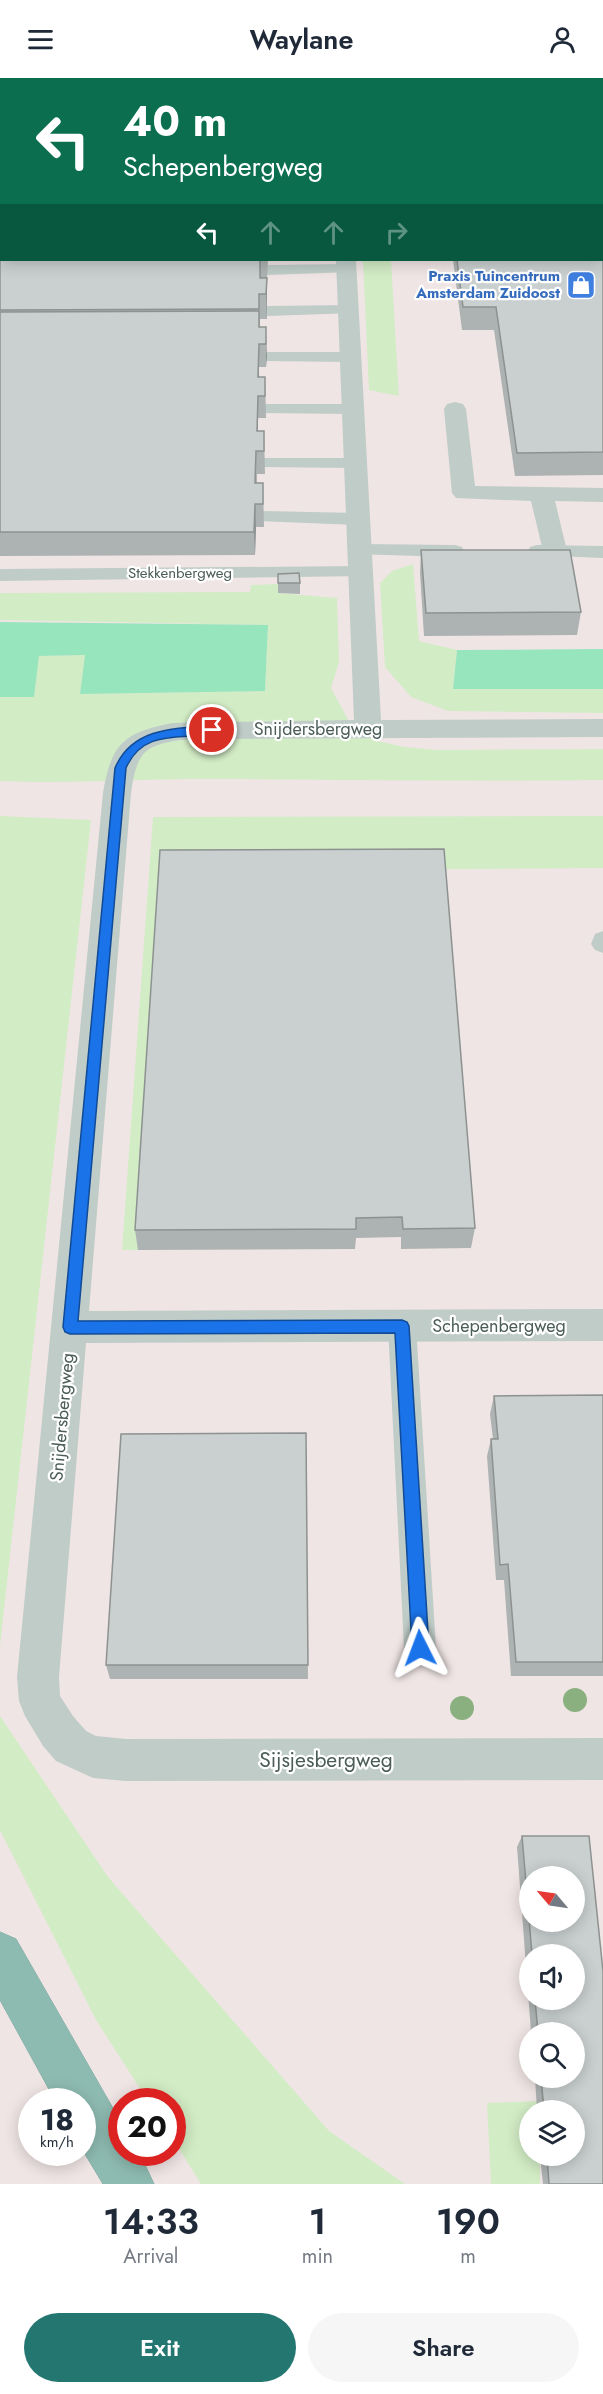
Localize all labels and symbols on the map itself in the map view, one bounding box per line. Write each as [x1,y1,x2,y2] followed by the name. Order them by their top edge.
[415,265,560,304] place label: Praxis Tuincentrum Amsterdam Zuidoost
[565,269,597,301] shop icon: Praxis Tuincentrum Amsterdam Zuidoost
[128,562,232,584] street label: Stekkenbergweg
[186,704,237,755] pin
[254,716,382,742] street label: Snijdersbergweg
[432,1313,566,1339] street label: Schepenbergweg
[43,1352,81,1482] street label: Snijdersbergweg
[388,1616,452,1680] position arrow
[259,1745,393,1775] street label: Sijsjesbergweg
[519,1866,585,1932] north arrow
[108,2088,186,2166] speed limit sign: 20

